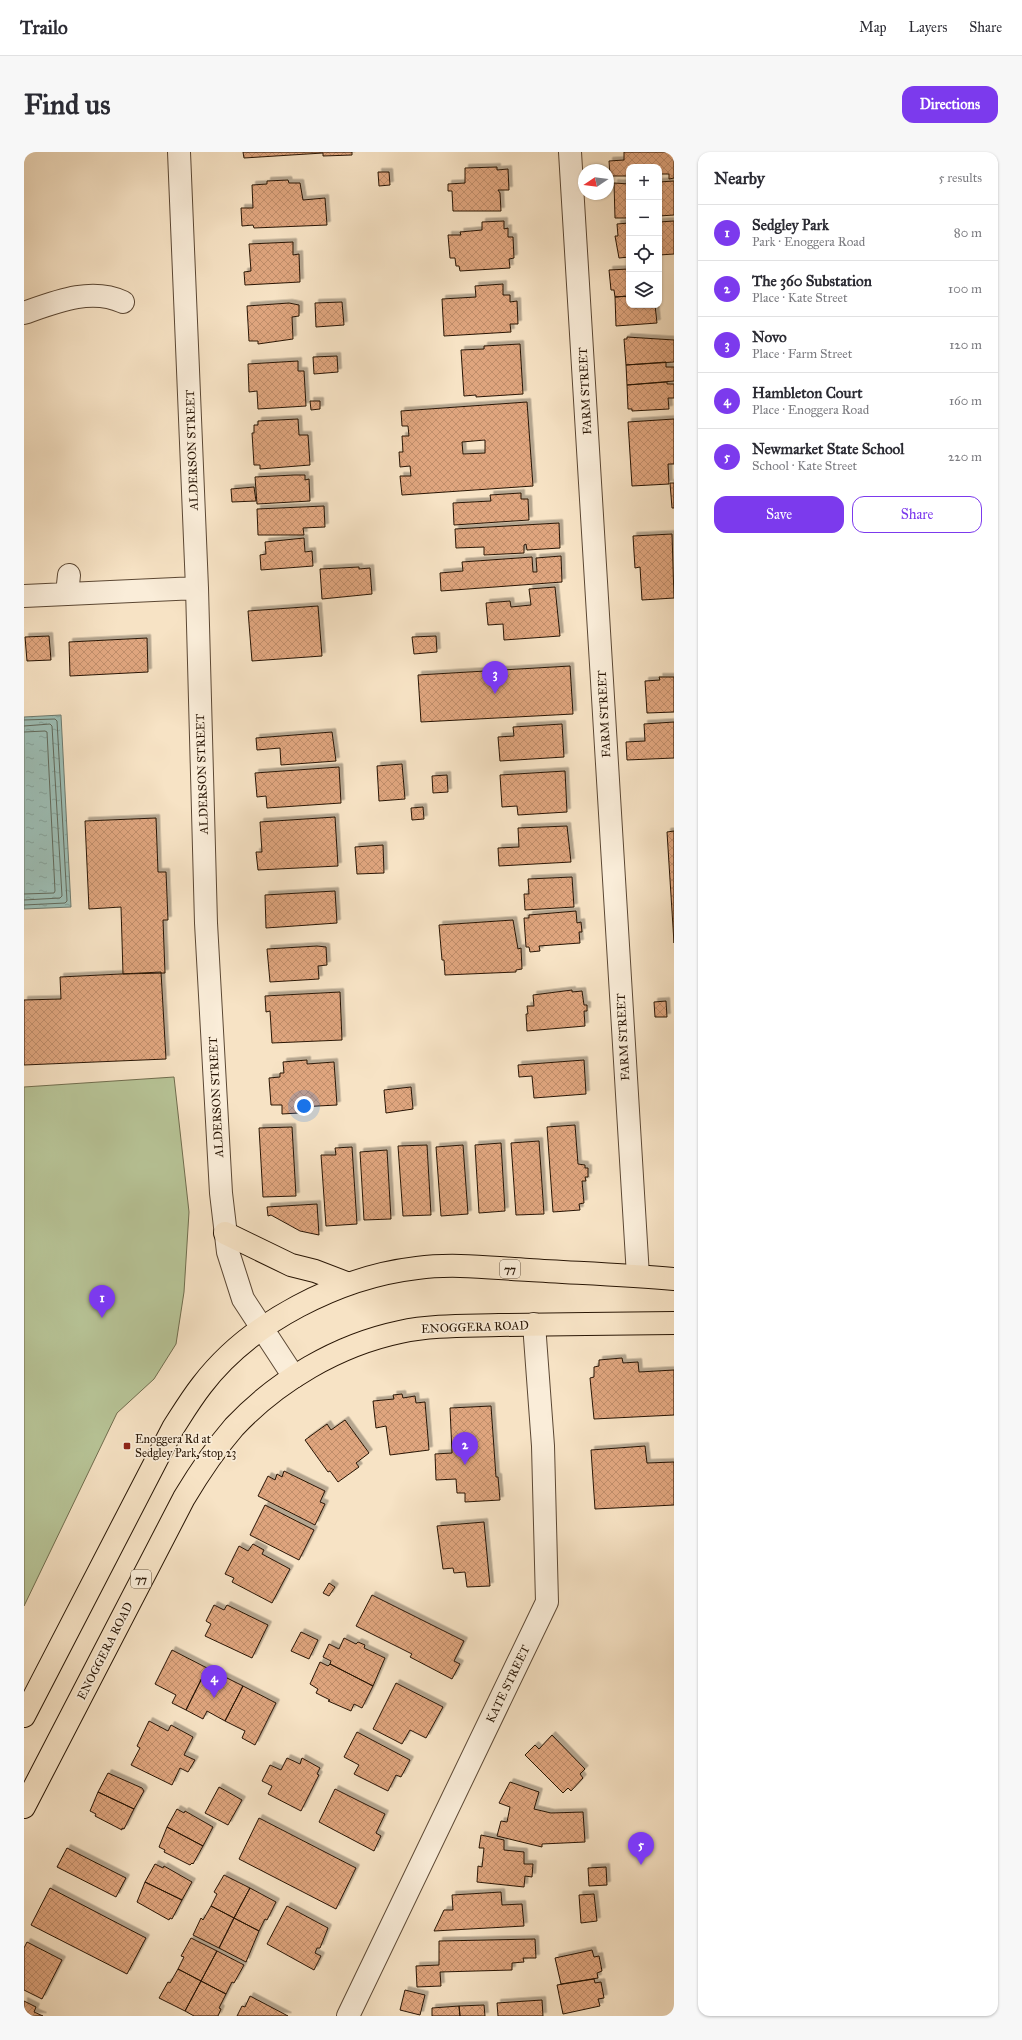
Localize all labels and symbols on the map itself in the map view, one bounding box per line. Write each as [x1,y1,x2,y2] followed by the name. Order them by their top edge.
[578,164,614,200] north arrow
[576,347,594,435] street label: FARM STREET
[183,389,201,512] street label: ALDERSON STREET
[482,661,508,694] pin: 3
[595,670,613,758] street label: FARM STREET
[193,713,211,836] street label: ALDERSON STREET
[614,993,632,1081] street label: FARM STREET
[206,1036,226,1159] street label: ALDERSON STREET
[294,1096,314,1116] your location
[500,1260,520,1278] road number: 77
[89,1285,115,1318] pin: 1
[421,1318,529,1336] street label: ENOGGERA ROAD
[135,1432,237,1461] place label: Enoggera Rd at Sedgley Park, stop 23
[452,1432,478,1465] pin: 2
[122,1441,132,1451] marker: Enoggera Rd at Sedgley Park, stop 23
[131,1570,151,1588] road number: 77
[74,1600,136,1702] street label: ENOGGERA ROAD
[483,1643,533,1725] street label: KATE STREET
[201,1665,227,1698] pin: 4
[628,1832,654,1865] pin: 5

